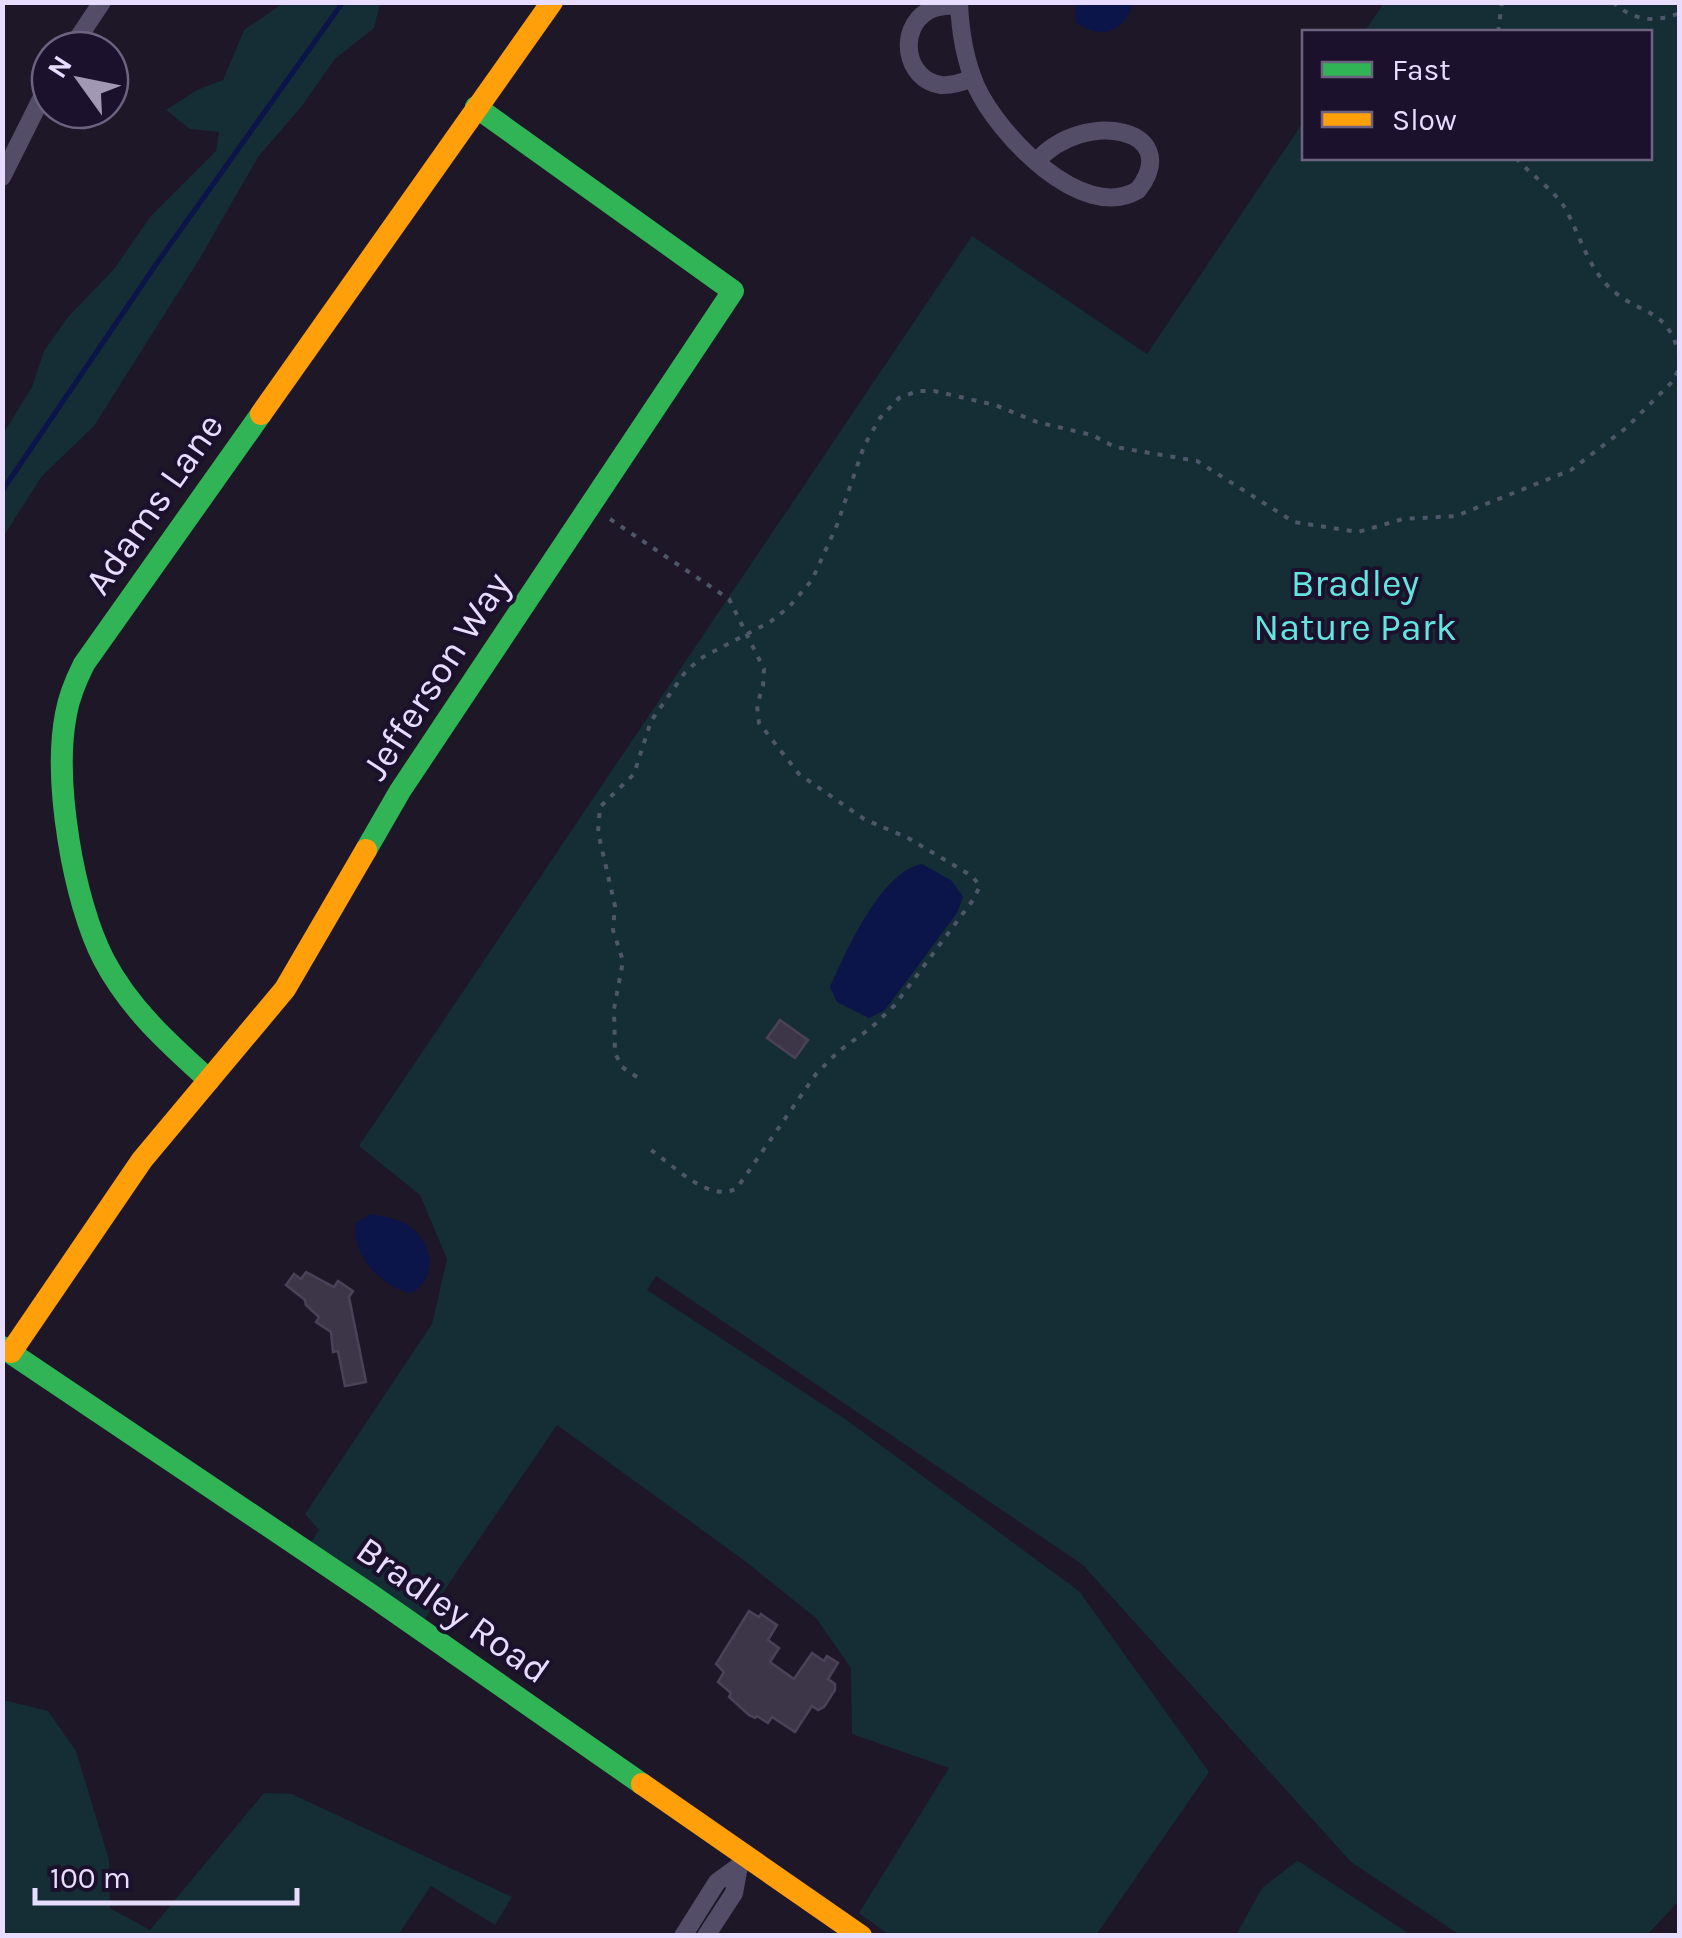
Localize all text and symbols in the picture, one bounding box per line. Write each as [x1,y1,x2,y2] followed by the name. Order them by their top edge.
[30,30,130,130] north arrow
[1302,30,1652,160] legend
[40,49,79,84] text: N
[1392,52,1451,88] text: Fast
[1392,102,1457,138] text: Slow
[75,405,233,603] street label: Adams Lane
[1253,561,1457,650] park label: Bradley Nature Park
[352,564,520,788] street label: Jefferson Way
[348,1527,558,1693] street label: Bradley Road
[35,1843,298,1905] scale bar
[50,1860,131,1896] text: 100 m

